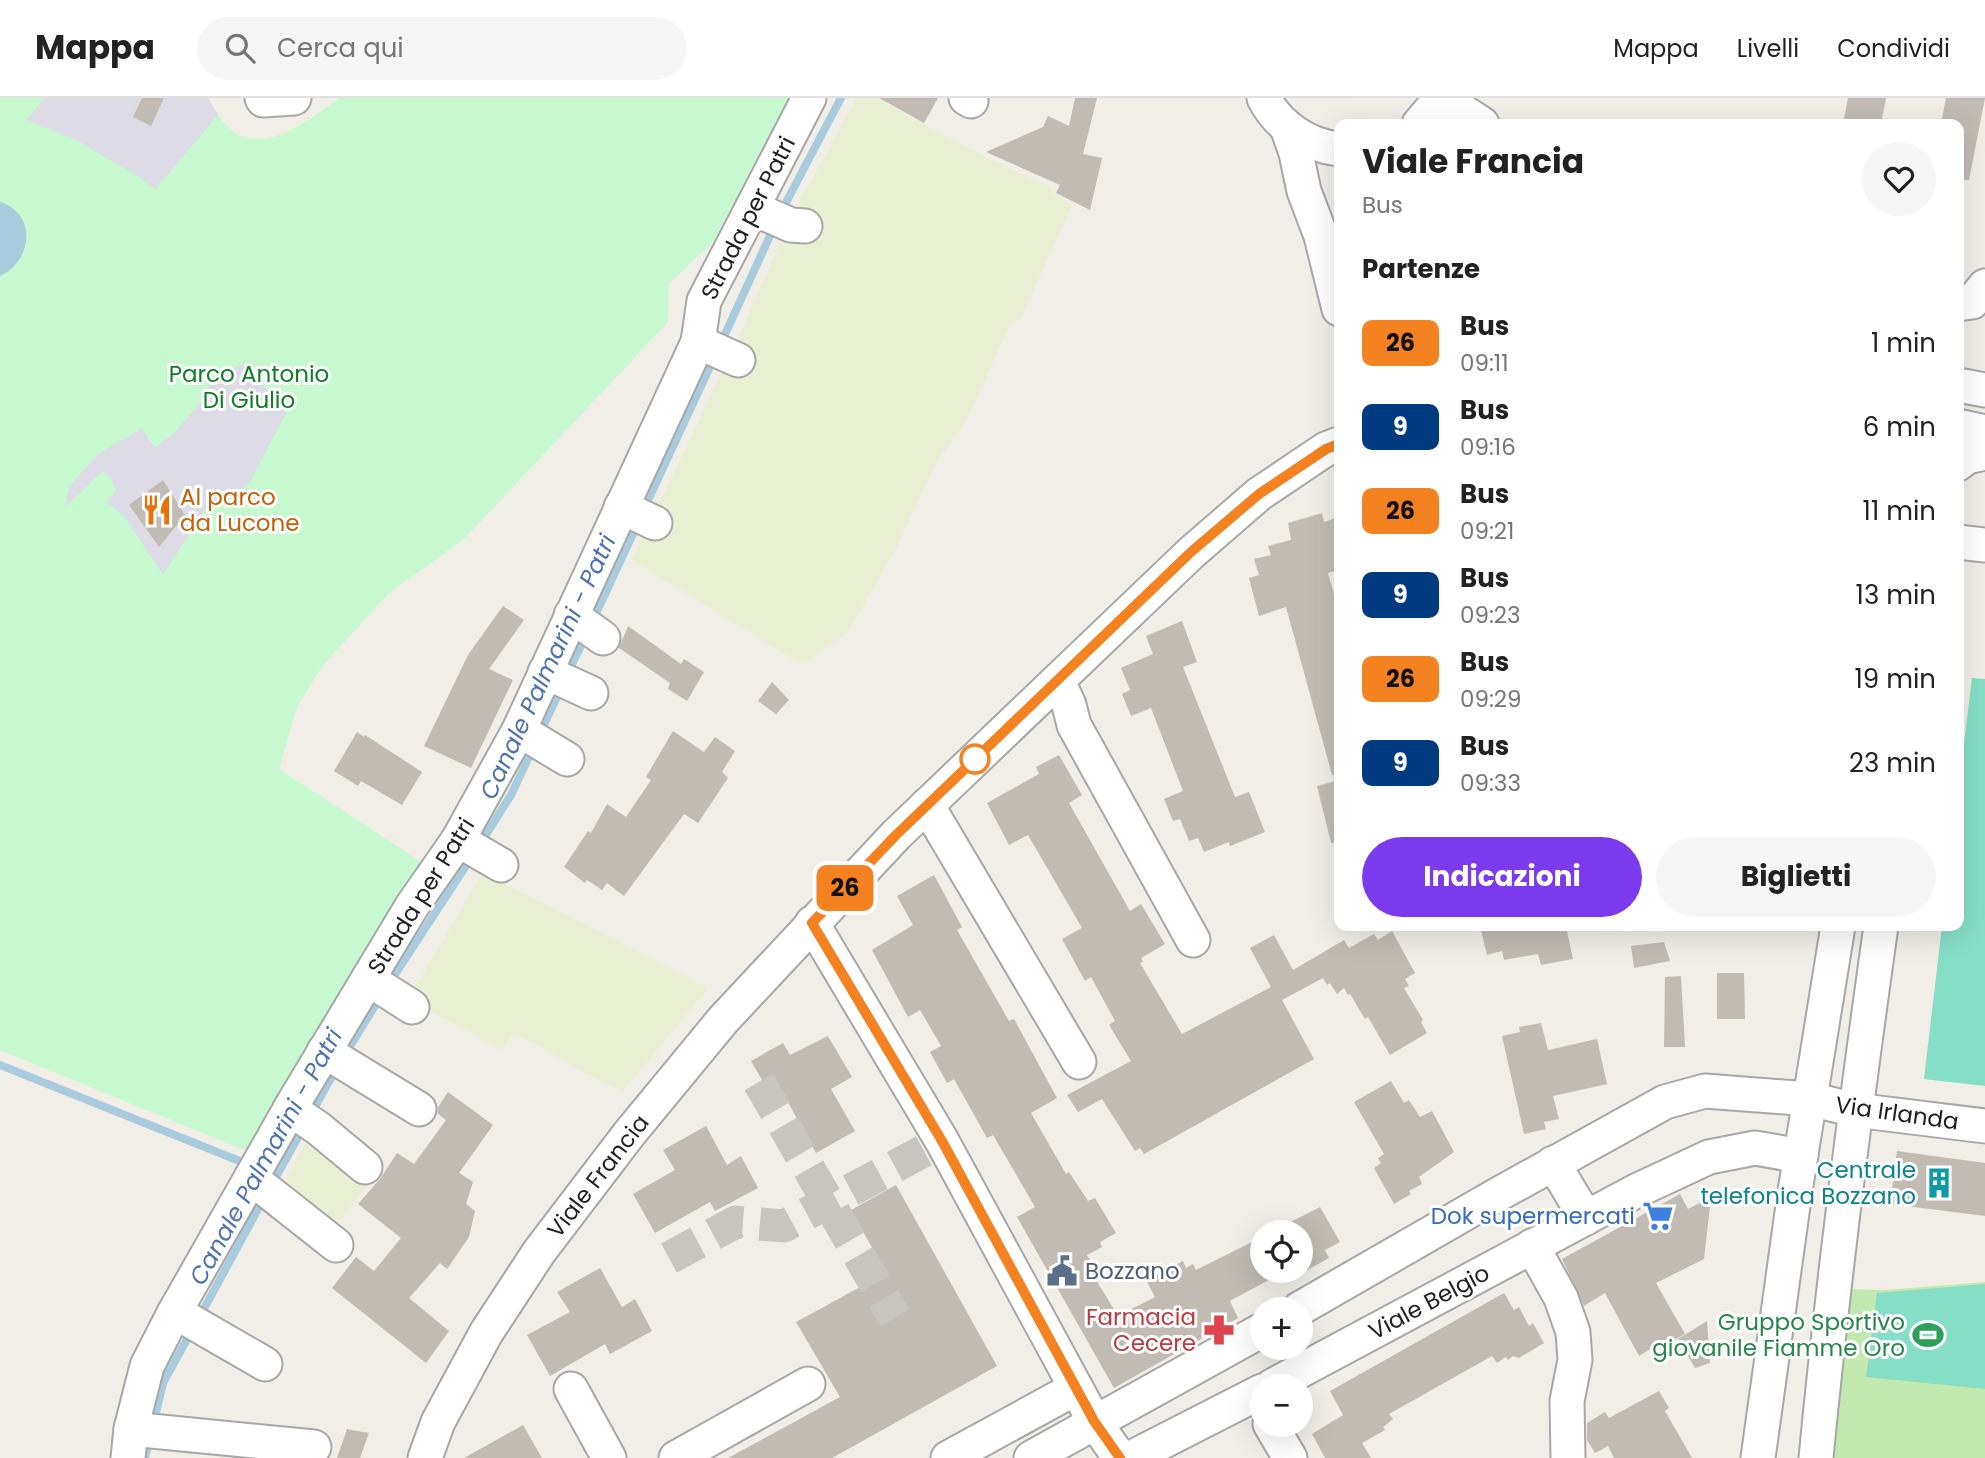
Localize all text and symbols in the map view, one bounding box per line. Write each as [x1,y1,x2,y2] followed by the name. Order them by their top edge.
[197,17,687,80] search box
[35,24,155,71] text: Mappa
[221,29,259,67] icon: search
[277,30,404,66] text: Cerca qui
[1613,32,1699,65] text: Mappa
[1737,32,1799,65] text: Livelli
[1837,32,1950,65] text: Condividi
[693,131,803,305] street label: Strada per Patri
[1362,138,1584,185] text: Viale Francia
[1862,142,1936,216] button: heart
[1362,189,1403,221] text: Bus
[1362,251,1480,287] text: Partenze
[1460,308,1509,344] text: Bus
[1871,325,1936,361] text: 1 min
[1386,326,1415,359] text: 26
[1460,347,1509,379] text: 09:11
[169,358,329,416] park label: Parco Antonio Di Giulio
[1460,392,1509,428] text: Bus
[1863,409,1936,445] text: 6 min
[1393,410,1408,443] text: 9
[1460,431,1516,463] text: 09:16
[1460,476,1509,512] text: Bus
[180,481,300,539] place label: Al parco da Lucone
[140,493,174,527] restaurant icon: Al parco da Lucone
[1863,493,1936,529] text: 11 min
[1386,494,1415,527] text: 26
[1460,515,1514,547] text: 09:21
[472,528,624,805] water label: Canale Palmarini - Patri
[1460,560,1509,596] text: Bus
[1856,577,1936,613] text: 13 min
[1393,578,1408,611] text: 9
[1460,599,1521,631] text: 09:23
[1460,644,1509,680] text: Bus
[1855,661,1936,697] text: 19 min
[1386,662,1415,695] text: 26
[1460,683,1522,715] text: 09:29
[1460,728,1509,764] text: Bus
[960,744,990,774] unlabelled marker
[1849,745,1936,781] text: 23 min
[1393,746,1408,779] text: 9
[1460,767,1521,799] text: 09:33
[360,812,482,980] street label: Strada per Patri
[1362,837,1642,917] button: Indicazioni
[1656,837,1936,917] button: Biglietti
[814,865,876,911] line badge: 26
[831,871,860,904] text: 26
[181,1022,350,1291] water label: Canale Palmarini - Patri
[1833,1089,1961,1137] street label: Via Irlanda
[540,1108,656,1244] street label: Viale Francia
[1700,1154,1916,1212] place label: Centrale telefonica Bozzano
[1922,1166,1956,1200] building icon: Centrale telefonica Bozzano
[1641,1199,1675,1233] supermarket icon: Dok supermercati
[1431,1200,1635,1232] place label: Dok supermercati
[1250,1220,1313,1437] map controls
[1250,1220,1313,1283] button: locate
[1045,1254,1079,1288] public building icon: Bozzano
[1085,1255,1180,1287] place label: Bozzano
[1363,1257,1495,1347] street label: Viale Belgio
[1250,1297,1313,1360] button: +
[1086,1301,1196,1359] place label: Farmacia Cecere
[1652,1306,1905,1364] place label: Gruppo Sportivo giovanile Fiamme Oro
[1202,1313,1236,1347] pharmacy icon: Farmacia Cecere
[1911,1318,1945,1352] sports icon: Gruppo Sportivo giovanile Fiamme Oro
[1250,1374,1313,1437] button: −

